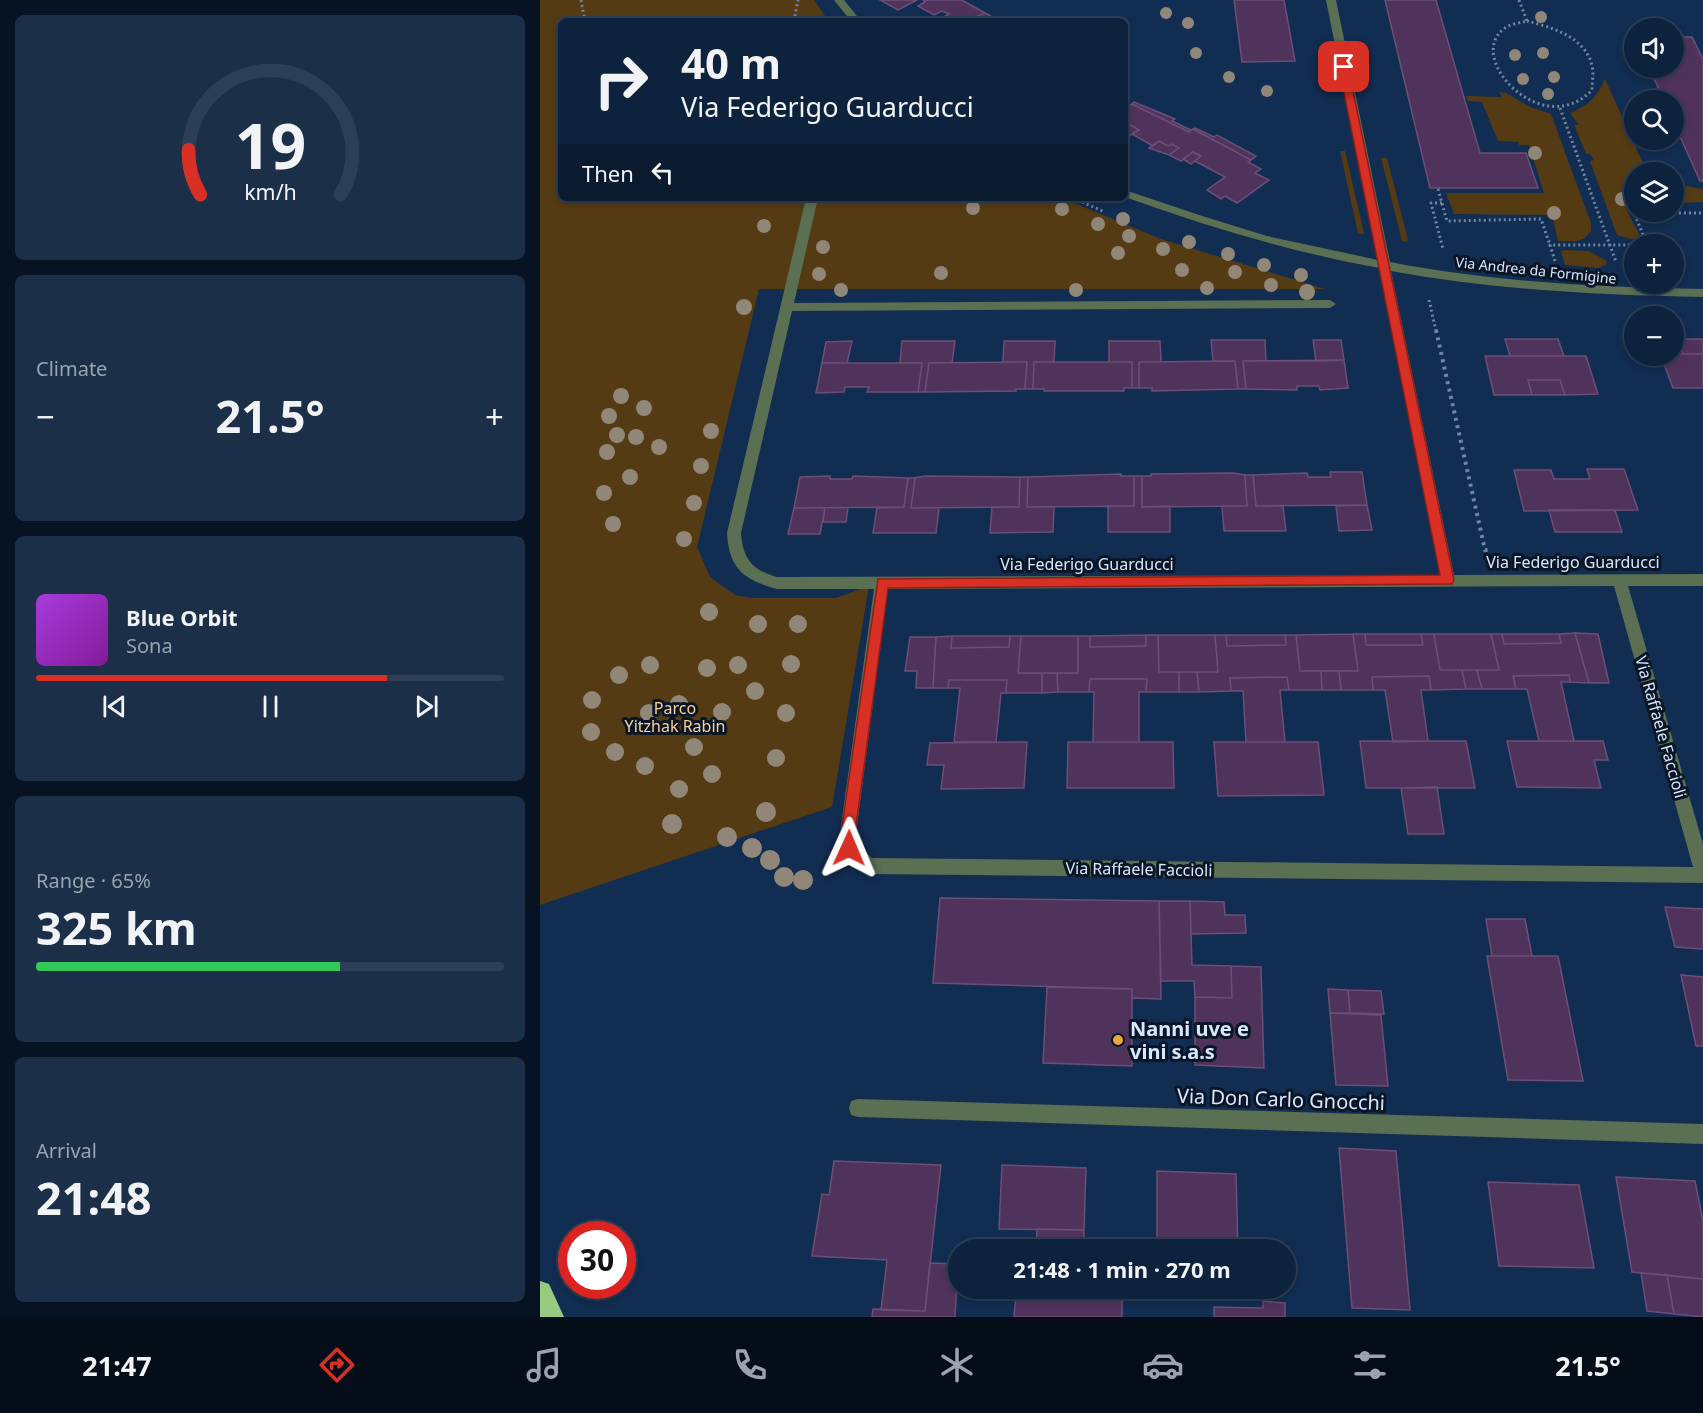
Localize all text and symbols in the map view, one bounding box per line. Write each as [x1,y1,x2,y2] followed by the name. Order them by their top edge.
[1624,18,1684,366] map controls
[1624,18,1684,78] button: sound
[681,34,781,91] text: 40 m
[1318,41,1369,92] pin
[582,42,660,120] icon: right
[1327,50,1360,83] icon: arrive
[681,88,974,125] text: Via Federigo Guarducci
[1624,90,1684,150] button: search
[234,102,306,187] text: 19
[646,156,679,189] icon: left
[582,158,634,188] text: Then
[1624,162,1684,222] button: layers
[244,177,296,206] text: km/h
[1624,234,1684,294] button: +
[1455,252,1618,288] street label: Via Andrea da Formigine
[1624,306,1684,366] button: −
[36,355,107,382] text: Climate
[216,385,324,446] text: 21.5°
[36,394,55,439] text: −
[485,394,504,439] text: +
[1486,551,1660,573] street label: Via Federigo Guarducci
[1000,553,1174,575] street label: Via Federigo Guarducci
[126,602,238,632] text: Blue Orbit
[126,632,173,659] text: Sona
[1630,653,1692,801] street label: Via Raffaele Faccioli
[98,690,131,723] icon: previous
[254,690,287,723] icon: pause
[410,690,443,723] icon: next
[625,697,725,737] park label: Parco Yitzhak Rabin
[817,816,881,880] position arrow
[1065,857,1213,881] street label: Via Raffaele Faccioli
[36,867,151,894] text: Range · 65%
[36,897,197,958] text: 325 km
[1130,1015,1249,1065] place label: Nanni uve e vini s.a.s
[1111,1033,1125,1047] marker: Nanni uve e vini s.a.s
[1177,1082,1385,1116] street label: Via Don Carlo Gnocchi
[36,1137,97,1164] text: Arrival
[36,1167,152,1228] text: 21:48
[558,1221,636,1299] speed limit sign: 30
[1013,1254,1231,1284] text: 21:48 · 1 min · 270 m
[316,1344,358,1386] icon: directions
[523,1344,565,1386] icon: music
[729,1344,771,1386] icon: phone
[936,1344,978,1386] icon: climate
[1142,1344,1184,1386] icon: car
[1349,1344,1391,1386] icon: filters
[82,1347,152,1384] text: 21:47
[1555,1347,1621,1384] text: 21.5°

